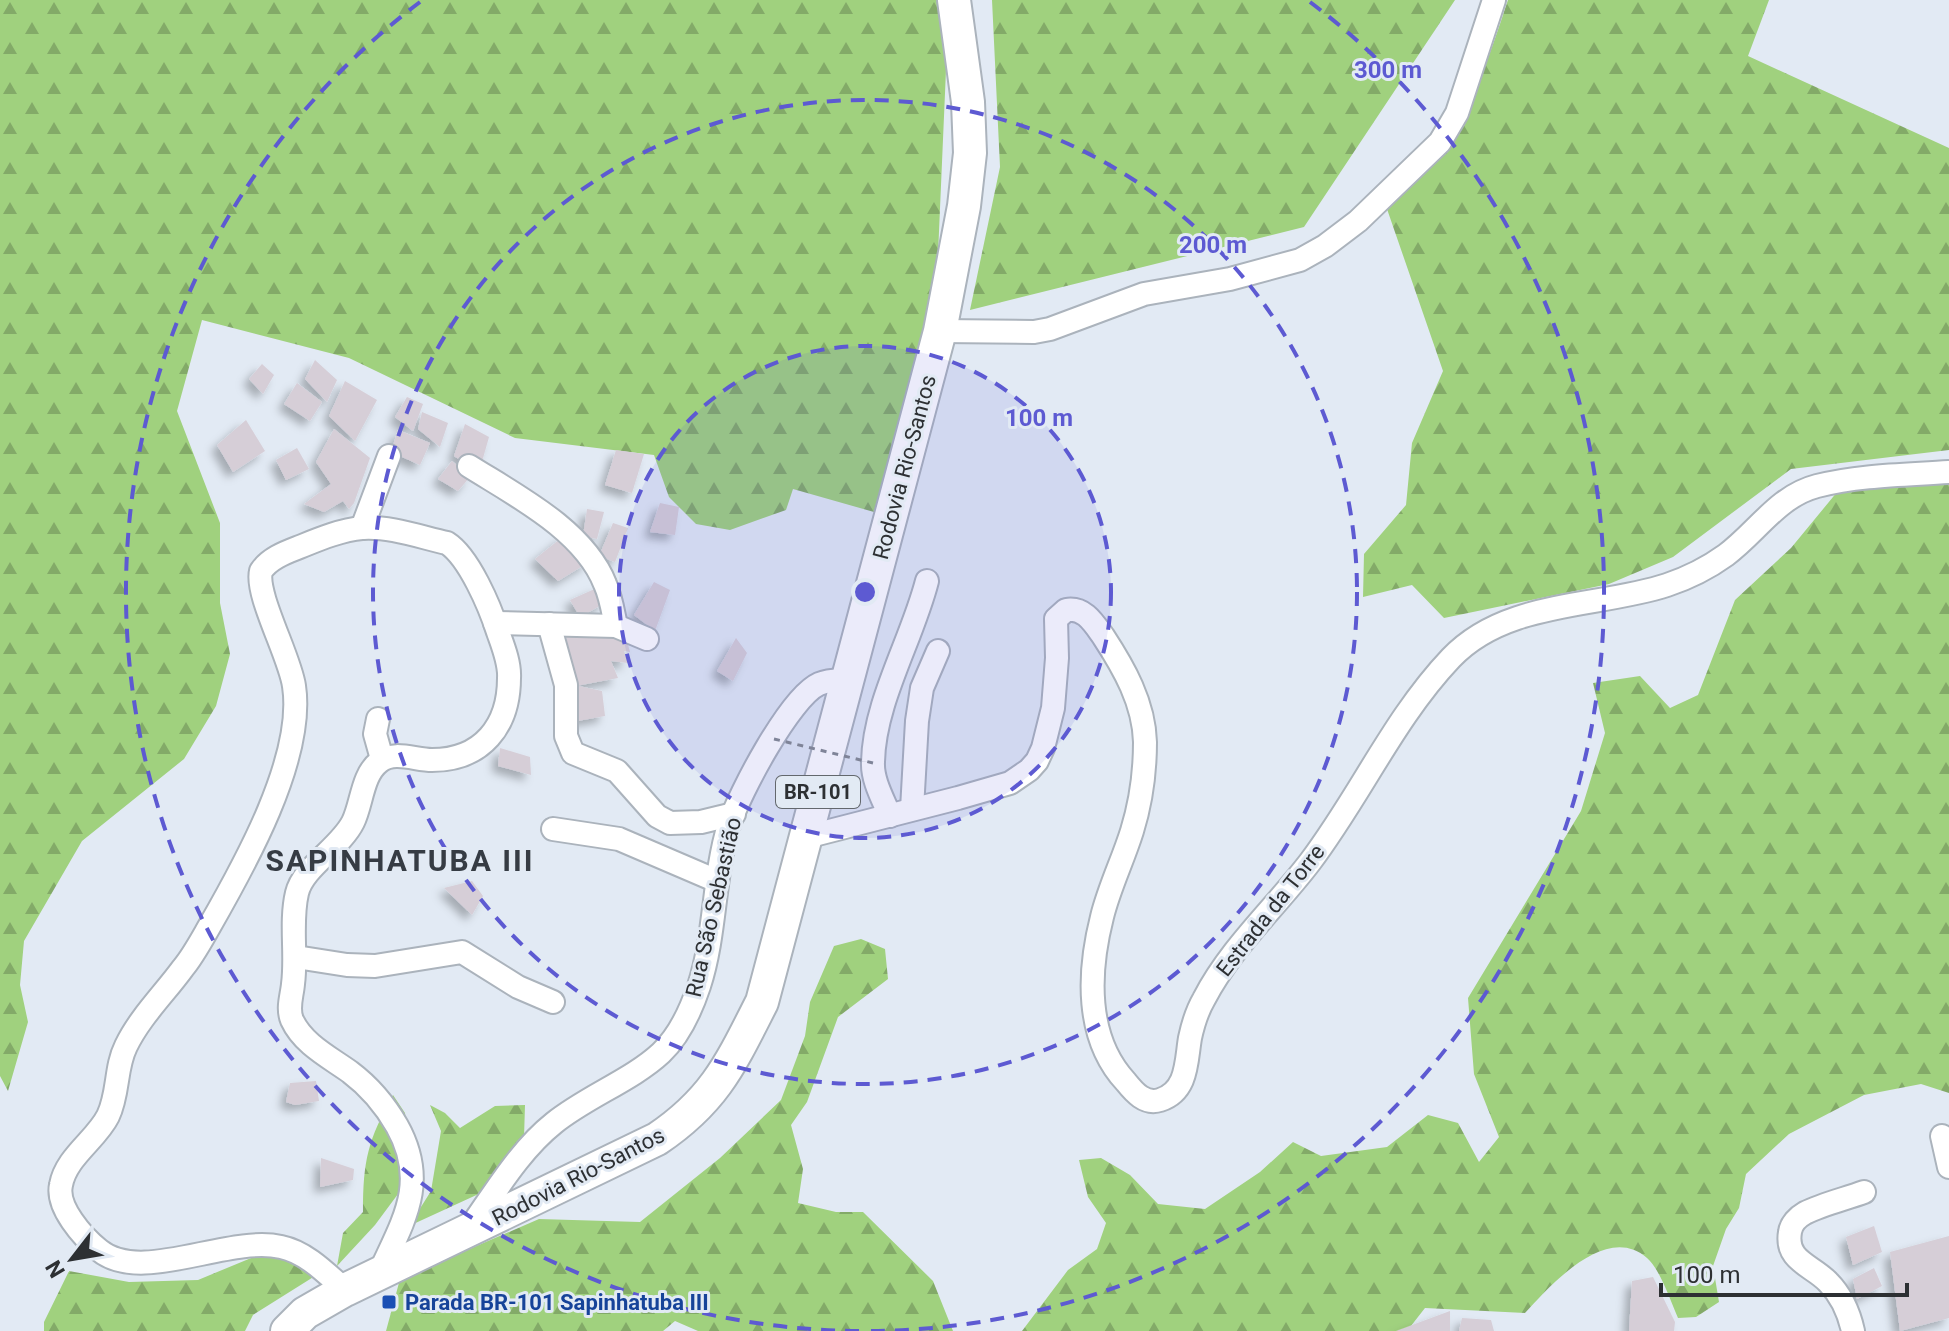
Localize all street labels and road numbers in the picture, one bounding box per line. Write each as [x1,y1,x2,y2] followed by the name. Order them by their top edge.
[868,372,941,562] street label: Rodovia Rio-Santos
[776,776,860,808] road number: BR-101
[681,815,746,999] street label: Rua São Sebastião
[1211,839,1330,981] street label: Estrada da Torre
[488,1122,669,1231] street label: Rodovia Rio-Santos

